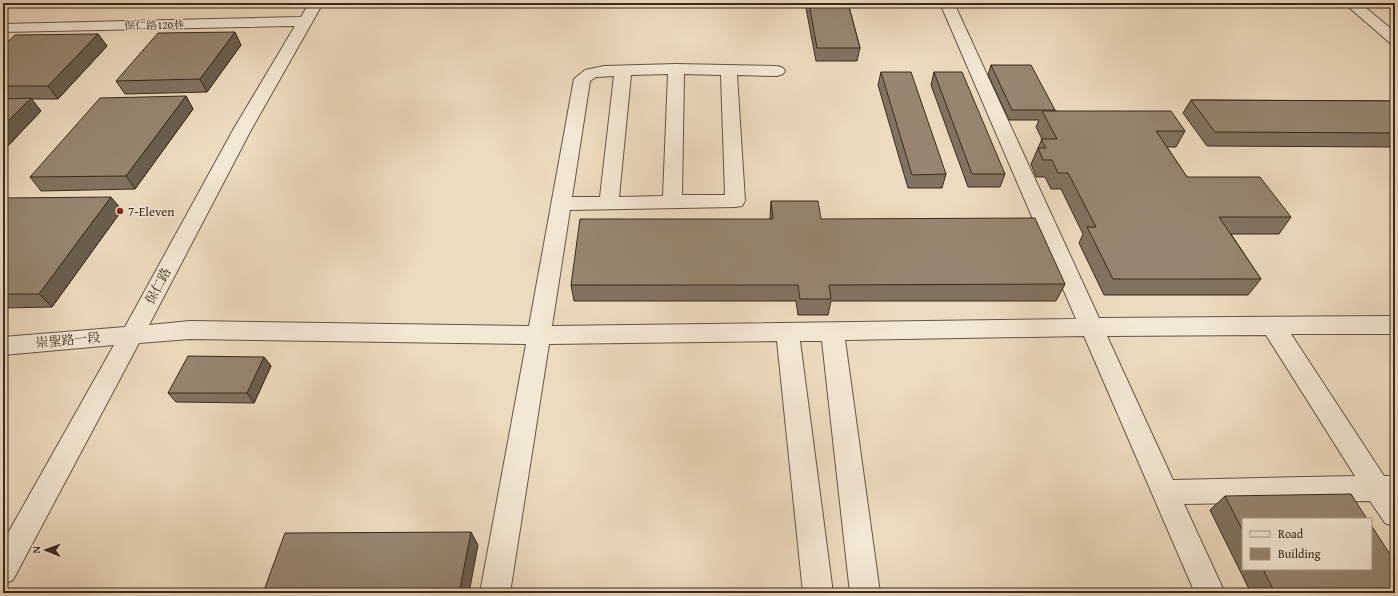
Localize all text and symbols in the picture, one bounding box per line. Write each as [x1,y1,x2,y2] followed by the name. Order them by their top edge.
[124,16,184,34] street label: 保仁路120巷
[128,202,175,221] place label: 7-Eleven
[115,206,125,216] marker: 7-Eleven
[140,264,176,308] street label: 保仁路
[35,328,101,352] street label: 崇聖路一段
[1242,518,1372,570] legend
[1278,525,1304,542] text: Road
[26,530,66,570] north arrow
[28,545,44,554] text: N
[1278,545,1321,562] text: Building

